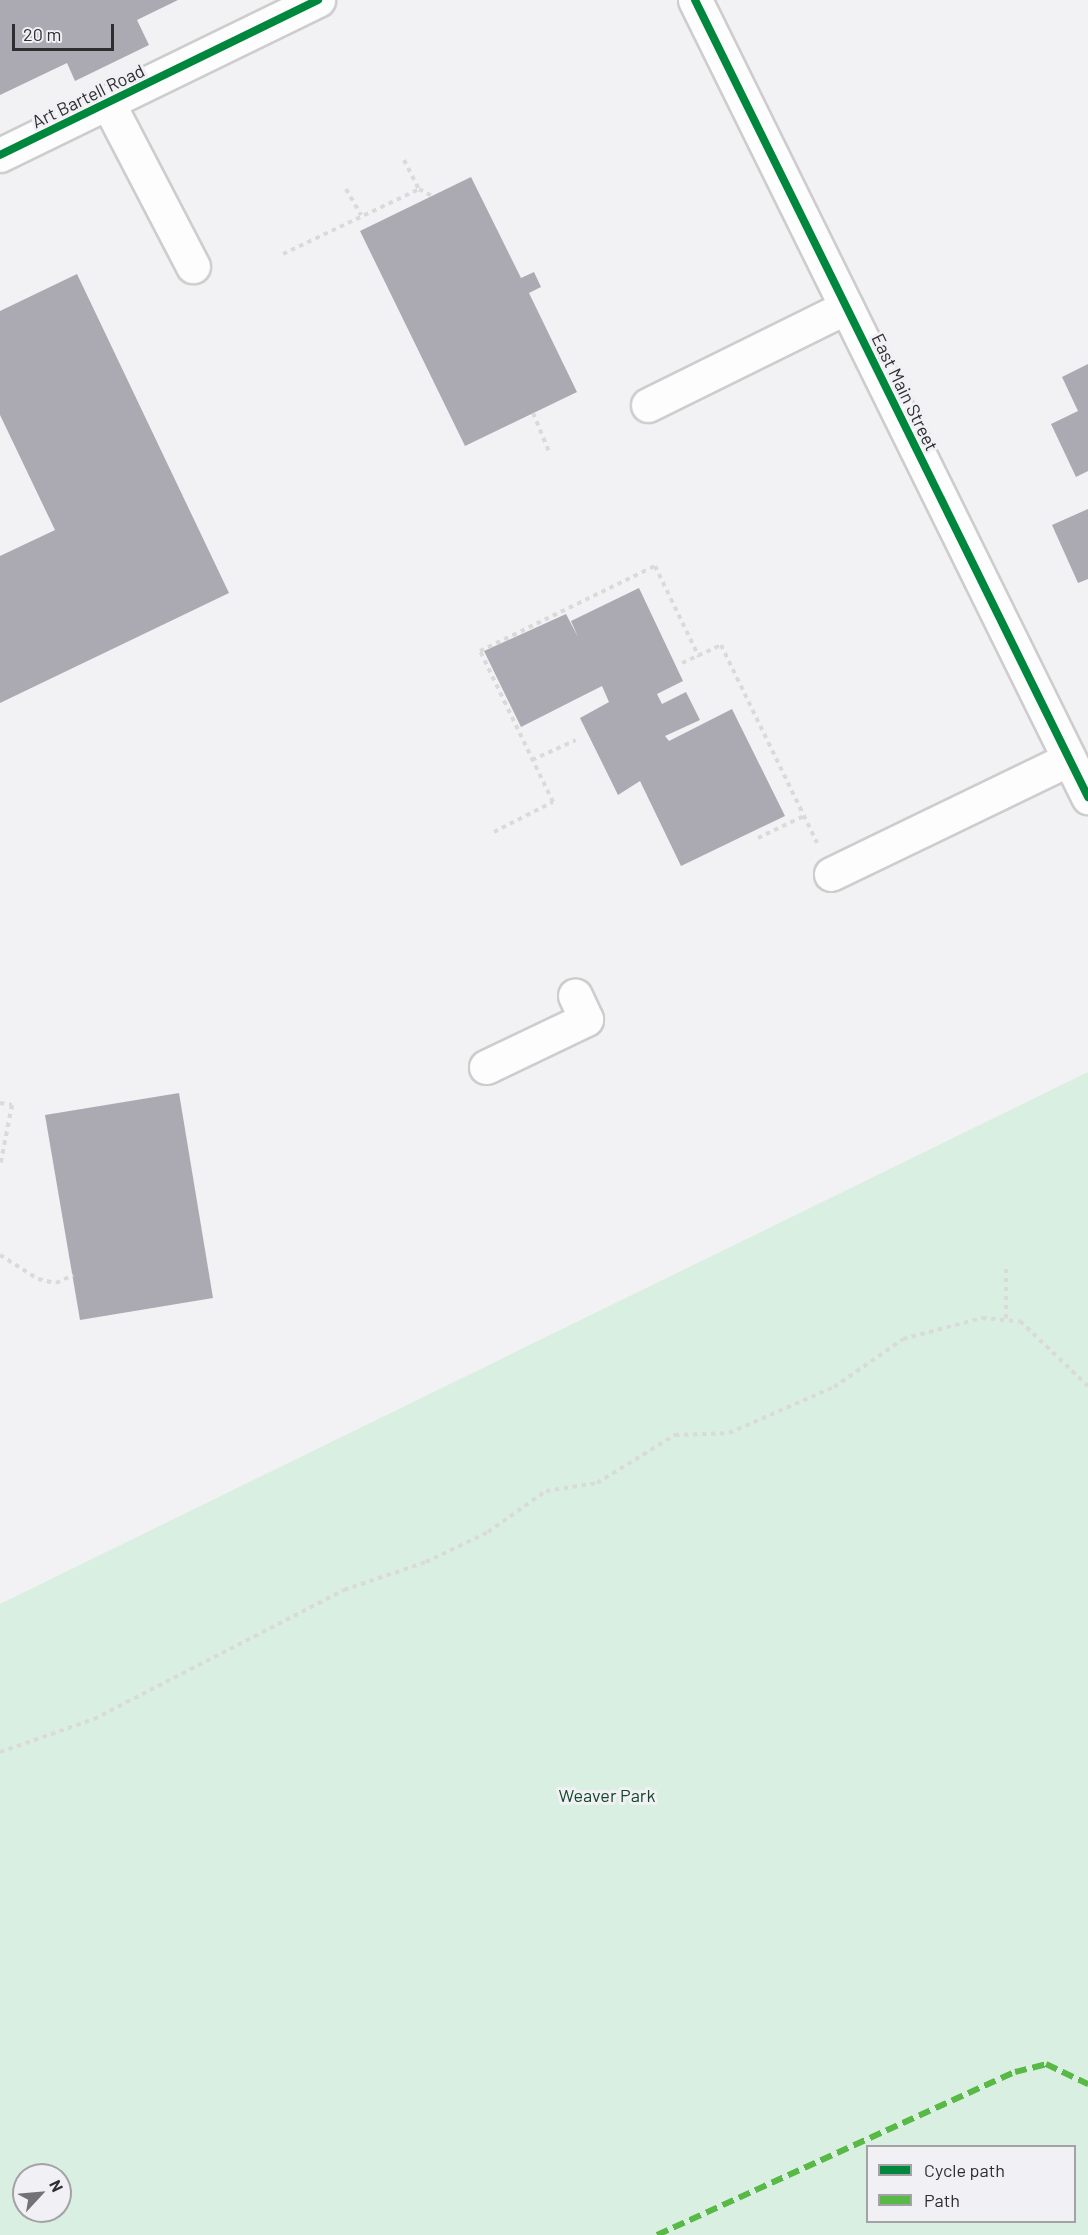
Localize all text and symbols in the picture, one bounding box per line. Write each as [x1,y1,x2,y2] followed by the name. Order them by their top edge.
[15,12,117,50] scale bar
[23,23,61,45] text: 20 m
[28,59,148,133] street label: Art Bartell Road
[867,330,943,454] street label: East Main Street
[559,1784,655,1806] park label: Weaver Park
[866,2145,1076,2223] legend
[924,2159,1005,2181] text: Cycle path
[12,2163,72,2223] north arrow
[46,2177,68,2195] text: N
[924,2189,960,2211] text: Path

